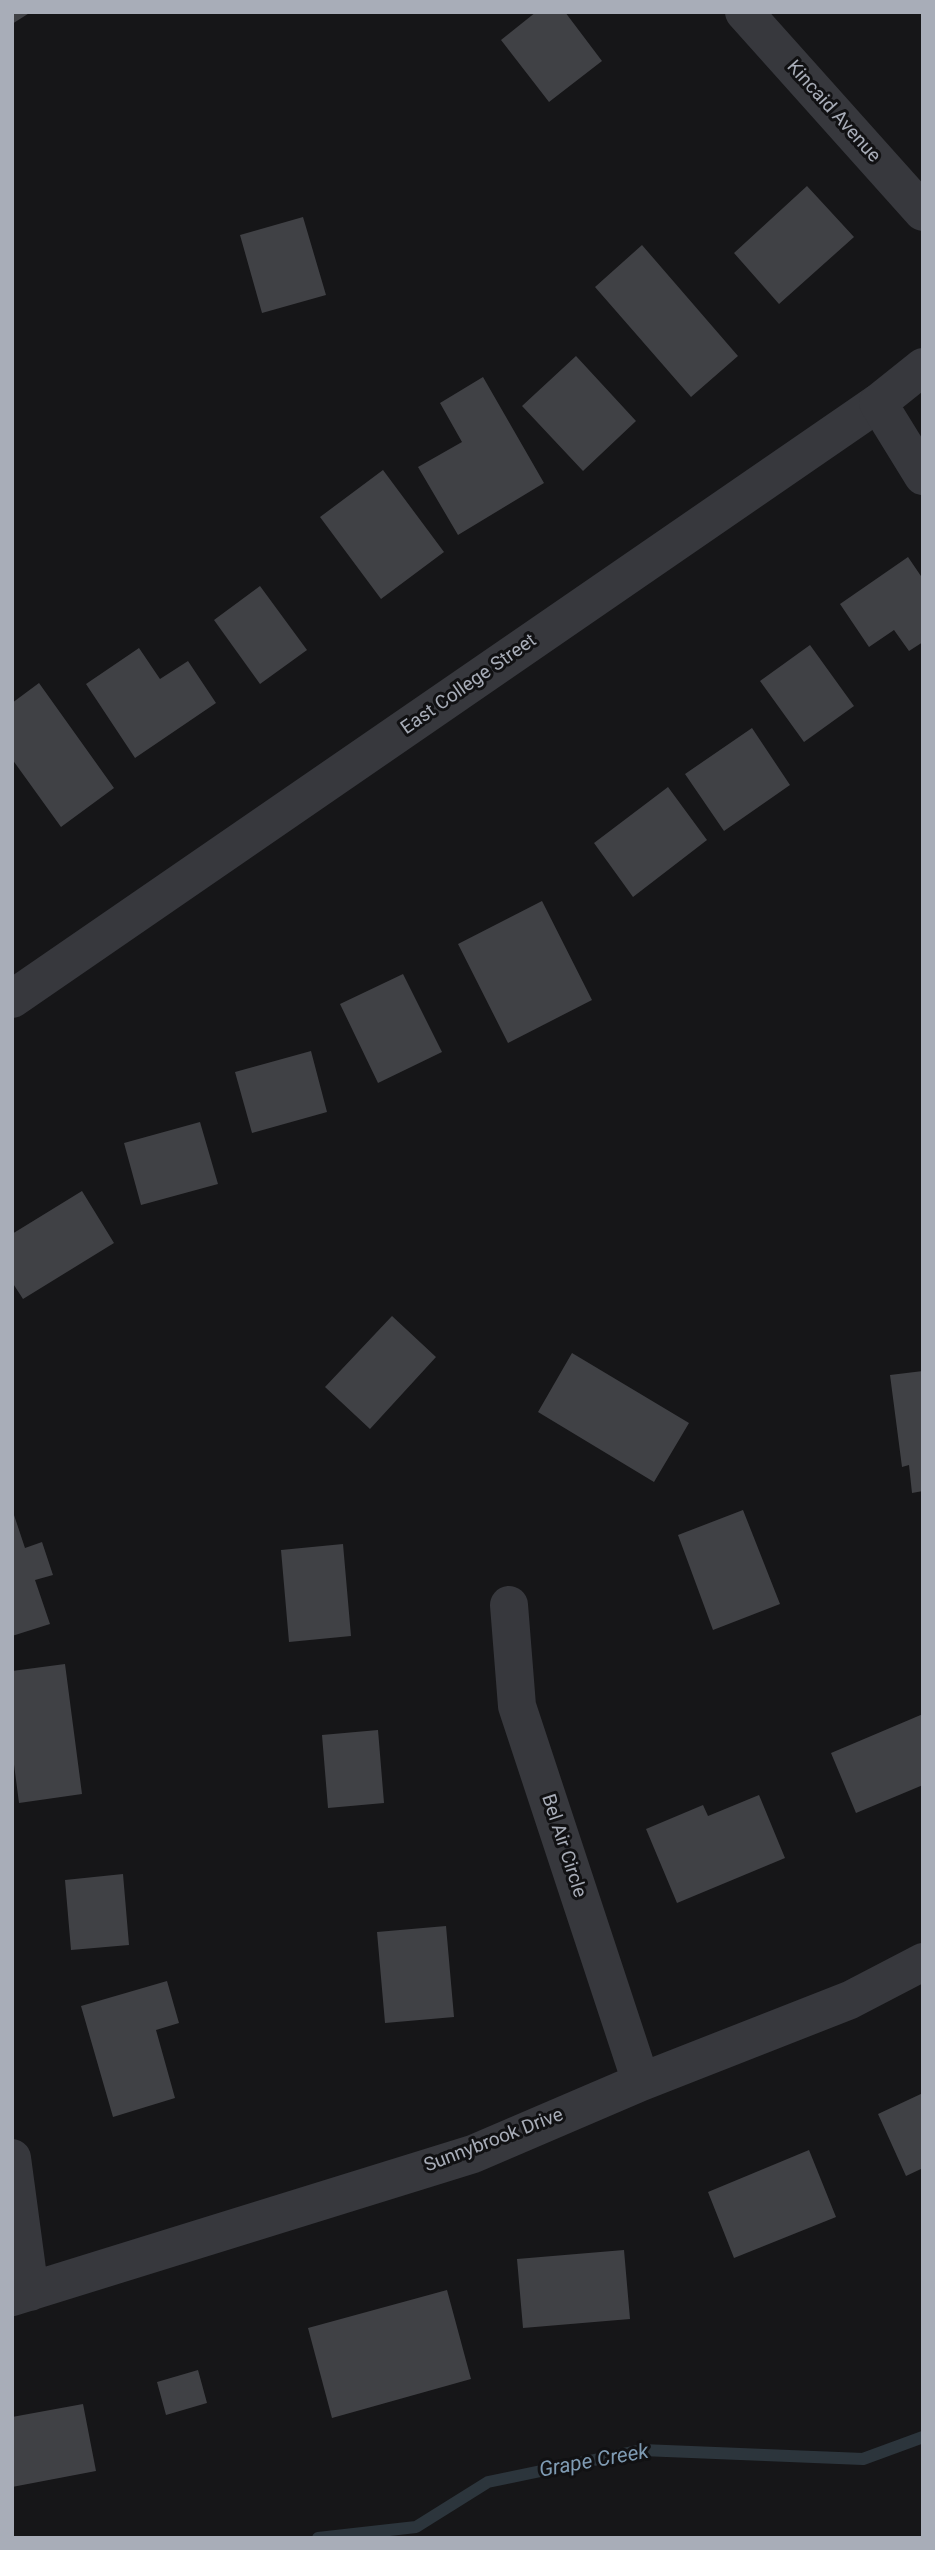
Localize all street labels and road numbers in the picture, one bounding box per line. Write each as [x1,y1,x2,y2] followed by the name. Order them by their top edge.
[781,56,885,168] street label: Kincaid Avenue
[397,630,541,740] street label: East College Street
[536,1791,590,1901] street label: Bel Air Circle
[421,2104,567,2178] street label: Sunnybrook Drive

